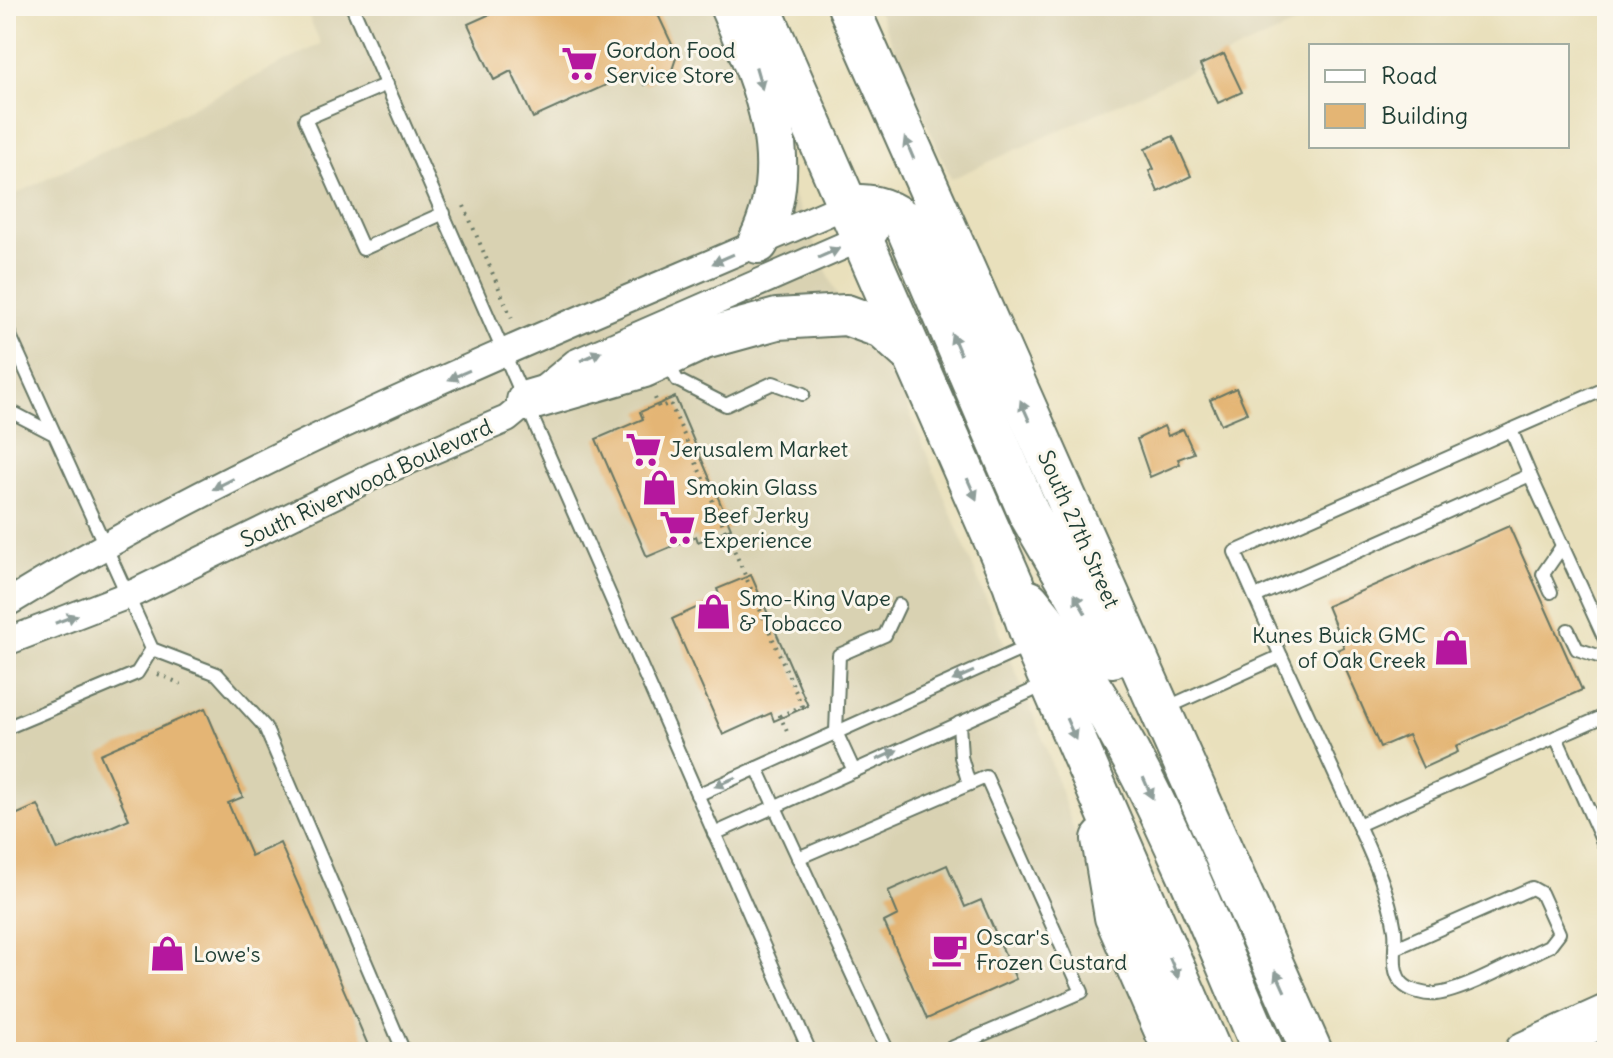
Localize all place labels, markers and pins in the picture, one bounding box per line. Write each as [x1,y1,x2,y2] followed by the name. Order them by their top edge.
[606,36,735,89] place label: Gordon Food Service Store
[561,44,599,82] supermarket icon: Gordon Food Service Store
[625,430,663,468] supermarket icon: Jerusalem Market
[670,435,848,463] place label: Jerusalem Market
[641,468,679,506] shop icon: Smokin Glass
[686,473,817,501] place label: Smokin Glass
[703,501,812,554] place label: Beef Jerky Experience
[658,509,696,547] supermarket icon: Beef Jerky Experience
[739,584,891,637] place label: Smo-King Vape & Tobacco
[694,592,732,630] shop icon: Smo-King Vape & Tobacco
[1252,621,1426,674] place label: Kunes Buick GMC of Oak Creek
[1433,629,1471,667] shop icon: Kunes Buick GMC of Oak Creek
[976,923,1127,976] place label: Oscar's Frozen Custard
[931,931,969,969] cafe icon: Oscar's Frozen Custard
[148,935,186,973] shop icon: Lowe's
[193,940,260,968] place label: Lowe's

